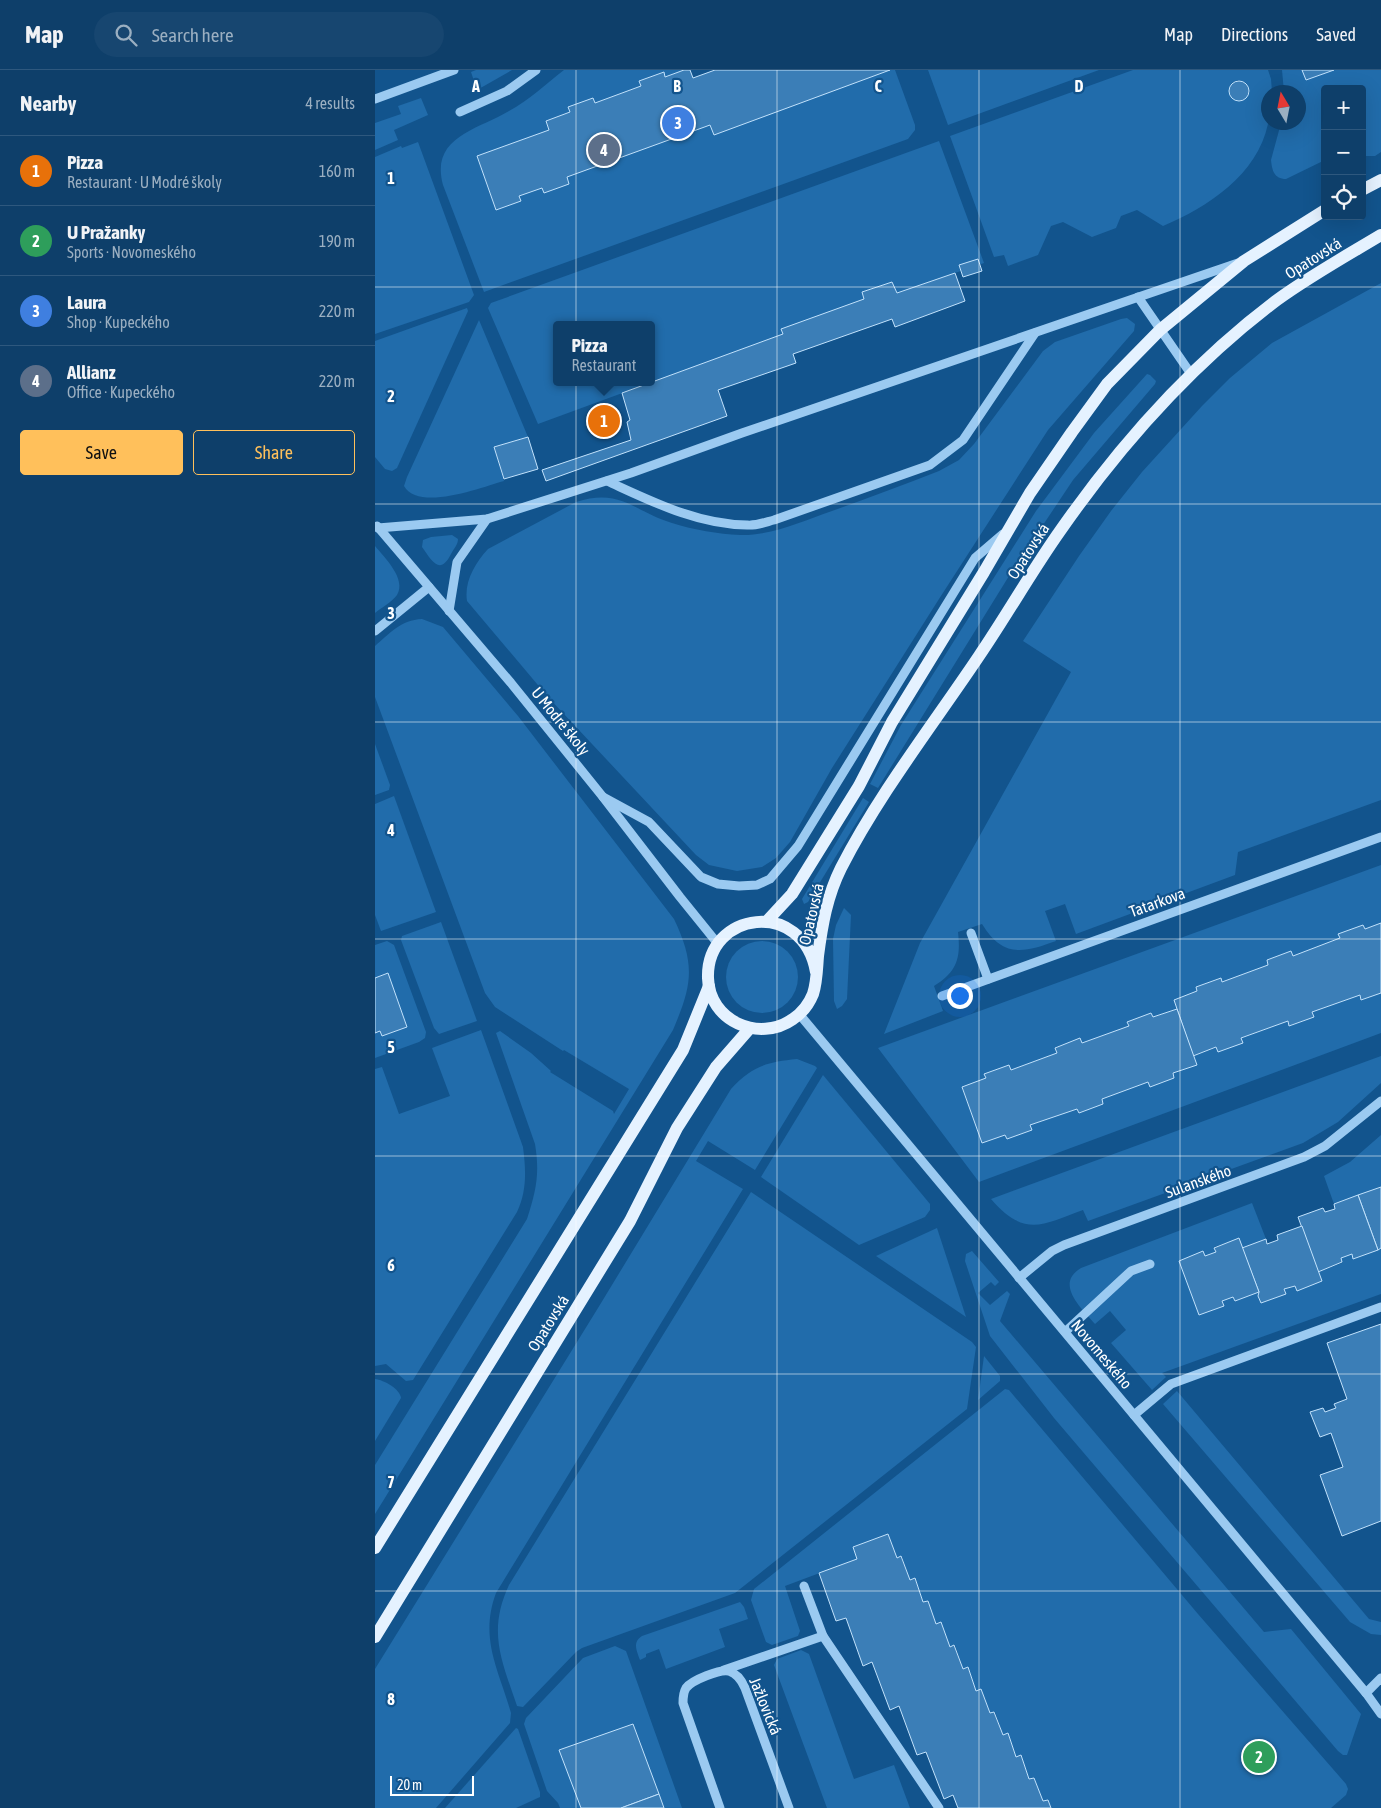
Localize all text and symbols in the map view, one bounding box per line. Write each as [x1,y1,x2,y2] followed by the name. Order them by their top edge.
[94,12,444,57] search box
[25,21,64,48] text: Map
[112,21,140,49] icon: search
[152,24,234,46] text: Search here
[1164,24,1193,45] text: Map
[1221,24,1288,45] text: Directions
[1316,24,1356,45] text: Saved
[471,77,480,95] text: A
[673,77,681,95] text: B
[874,77,882,95] text: C
[1075,77,1084,95] text: D
[1261,85,1306,130] north arrow
[1321,85,1366,220] map controls
[1321,85,1366,130] button: +
[20,91,76,115] text: Nearby
[305,94,355,112] text: 4 results
[662,104,694,142] pin: 3
[1321,130,1366,175] button: −
[588,131,620,169] pin: 4
[67,151,103,173] text: Pizza
[32,162,40,180] text: 1
[319,162,355,180] text: 160 m
[387,169,395,187] text: 1
[67,173,222,191] text: Restaurant · U Modré školy
[1321,175,1366,220] button: locate
[67,221,145,243] text: U Pražanky
[32,232,40,250] text: 2
[319,232,355,250] text: 190 m
[1282,234,1345,283] street label: Opatovská
[67,243,196,261] text: Sports · Novomeského
[67,291,106,313] text: Laura
[32,302,40,320] text: 3
[319,302,355,320] text: 220 m
[67,313,170,331] text: Shop · Kupeckého
[553,321,655,386] popup
[572,334,608,356] text: Pizza
[572,356,636,374] text: Restaurant
[67,361,116,383] text: Allianz
[32,372,40,390] text: 4
[319,372,355,390] text: 220 m
[67,383,175,401] text: Office · Kupeckého
[387,387,395,405] text: 2
[588,402,620,440] pin: 1
[20,430,183,475] button: Save
[193,430,355,475] button: Share
[1003,520,1054,583] street label: Opatovská
[387,604,395,622] text: 3
[527,683,594,760] street label: U Modré školy
[386,821,395,839] text: 4
[795,881,828,947] street label: Opatovská
[1127,884,1187,920] street label: Tatarkova
[947,983,973,1009] your location
[387,1038,395,1056] text: 5
[1163,1161,1233,1201] street label: Sulanského
[387,1256,395,1274] text: 6
[524,1292,573,1355] street label: Opatovská
[1068,1316,1136,1392] street label: Novomeského
[387,1473,395,1491] text: 7
[746,1675,786,1737] street label: Jažlovická
[387,1690,395,1708] text: 8
[1243,1738,1275,1776] pin: 2
[390,1773,474,1796] scale bar
[397,1777,422,1793] text: 20 m

